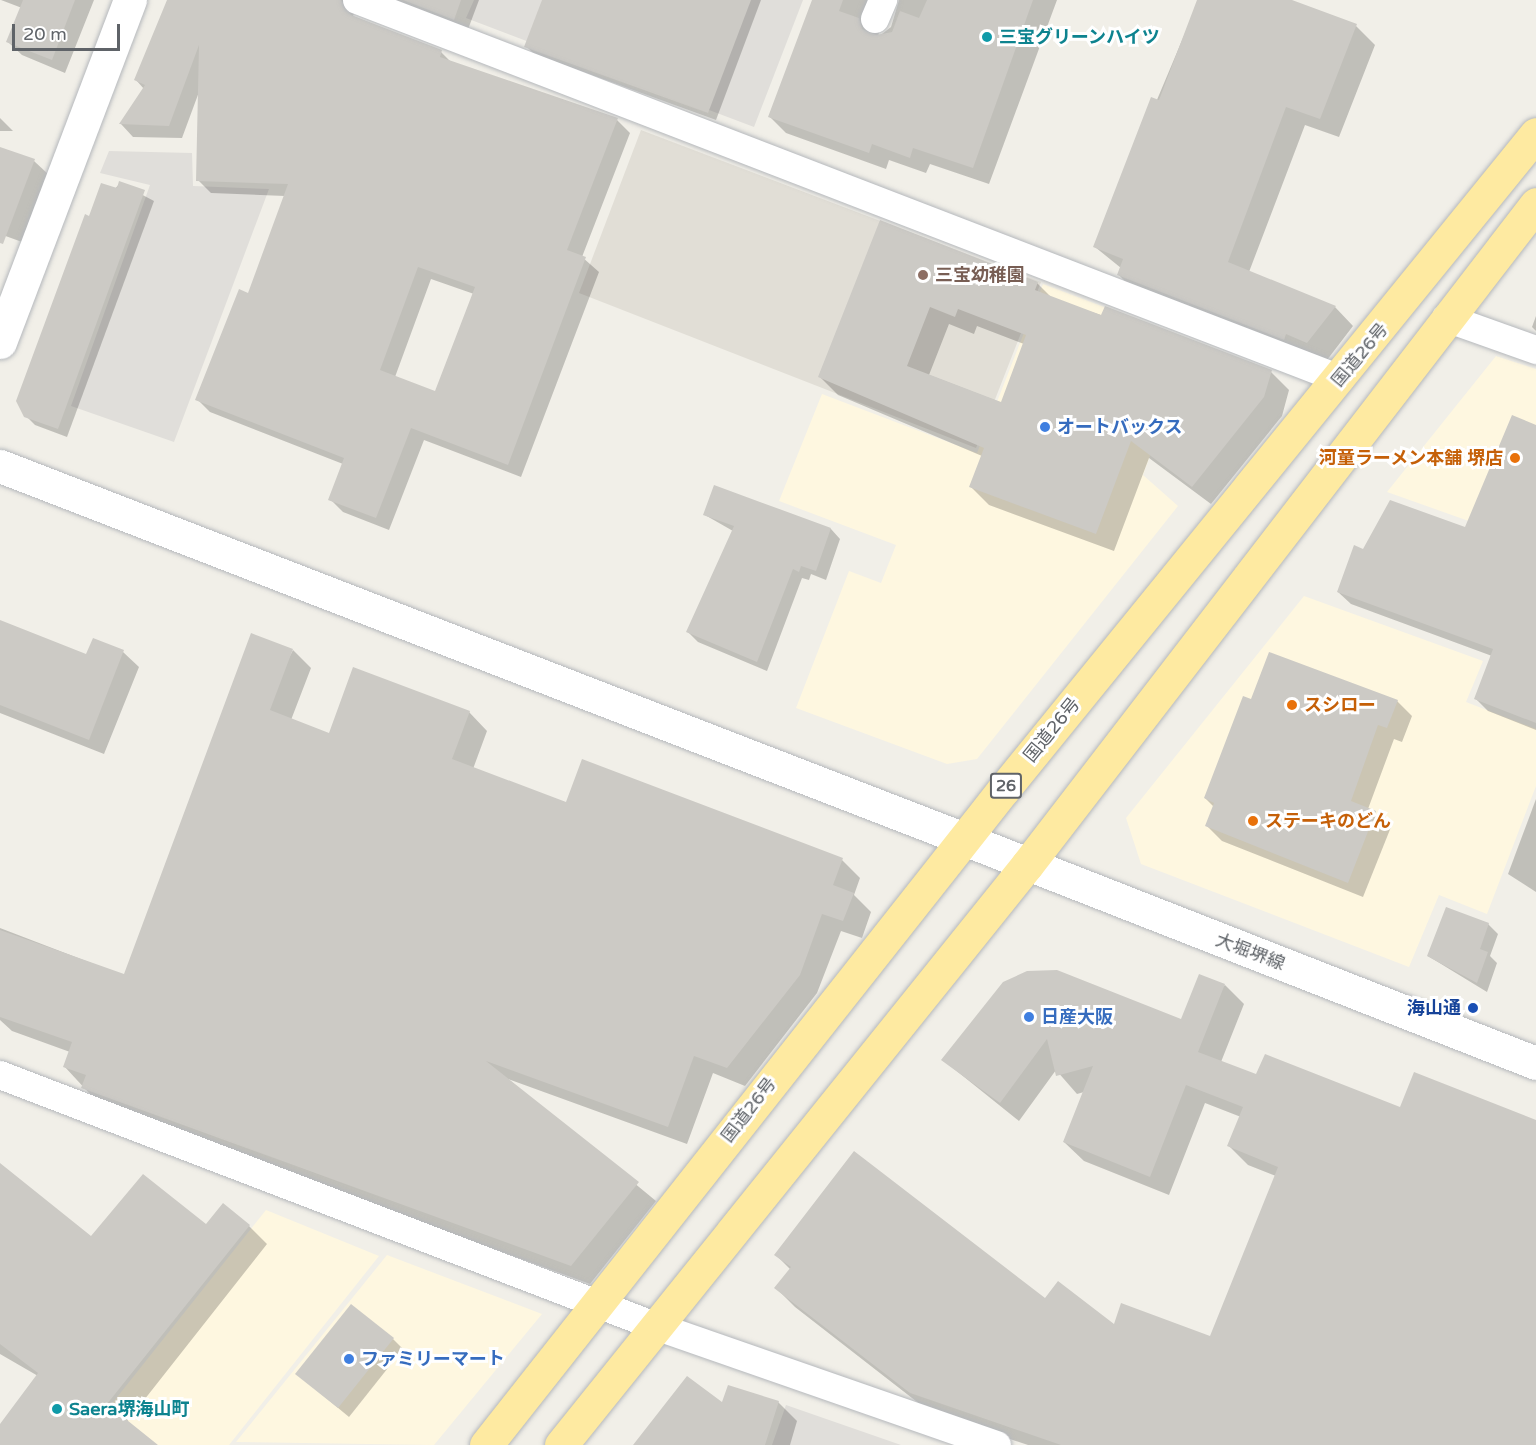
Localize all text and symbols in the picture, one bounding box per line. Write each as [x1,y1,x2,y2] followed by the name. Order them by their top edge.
[15,12,123,50] scale bar
[23,23,67,45] text: 20 m
[999,26,1161,48] place label: 三宝グリーンハイツ
[980,30,994,44] marker: 三宝グリーンハイツ
[935,264,1025,286] place label: 三宝幼稚園
[916,268,930,282] marker: 三宝幼稚園
[1327,319,1393,391] street label: 国道26号
[1057,416,1183,438] place label: オートバックス
[1038,420,1052,434] marker: オートバックス
[1318,447,1503,469] place label: 河童ラーメン本舗 堺店
[1508,451,1522,465] marker: 河童ラーメン本舗 堺店
[1020,693,1084,767] street label: 国道26号
[1304,694,1376,716] place label: スシロー
[1285,698,1299,712] marker: スシロー
[990,773,1022,799] road number: 26
[1265,810,1391,832] place label: ステーキのどん
[1246,814,1260,828] marker: ステーキのどん
[1213,929,1287,975] street label: 大堀堺線
[1407,997,1461,1019] place label: 海山通
[1466,1001,1480,1015] marker: 海山通
[1041,1006,1113,1028] place label: 日産大阪
[1022,1010,1036,1024] marker: 日産大阪
[717,1073,781,1147] street label: 国道26号
[361,1348,505,1370] place label: ファミリーマート
[342,1352,356,1366] marker: ファミリーマート
[69,1398,189,1420] place label: Saera堺海山町
[50,1402,64,1416] marker: Saera堺海山町

